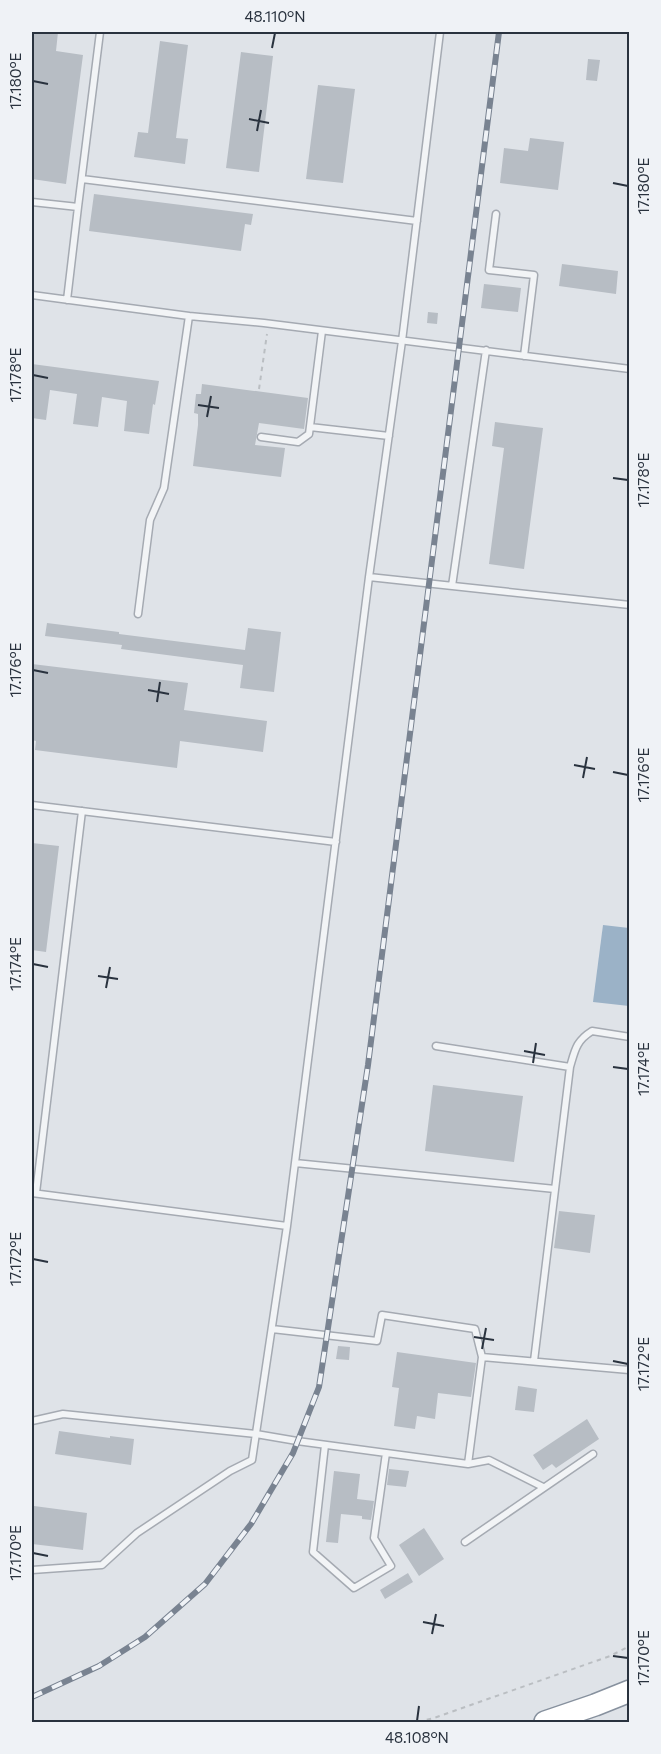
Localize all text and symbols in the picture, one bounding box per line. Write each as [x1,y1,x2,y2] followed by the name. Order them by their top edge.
[244,7,306,25] text: 48.110°N
[6,52,24,109] text: 17.180°E
[634,157,652,214] text: 17.180°E
[6,347,24,403] text: 17.178°E
[634,452,652,508] text: 17.178°E
[6,642,24,698] text: 17.176°E
[634,747,652,803] text: 17.176°E
[6,937,24,991] text: 17.174°E
[634,1042,652,1096] text: 17.174°E
[6,1232,24,1286] text: 17.172°E
[634,1337,652,1391] text: 17.172°E
[6,1525,24,1581] text: 17.170°E
[634,1630,652,1686] text: 17.170°E
[385,1728,449,1746] text: 48.108°N

